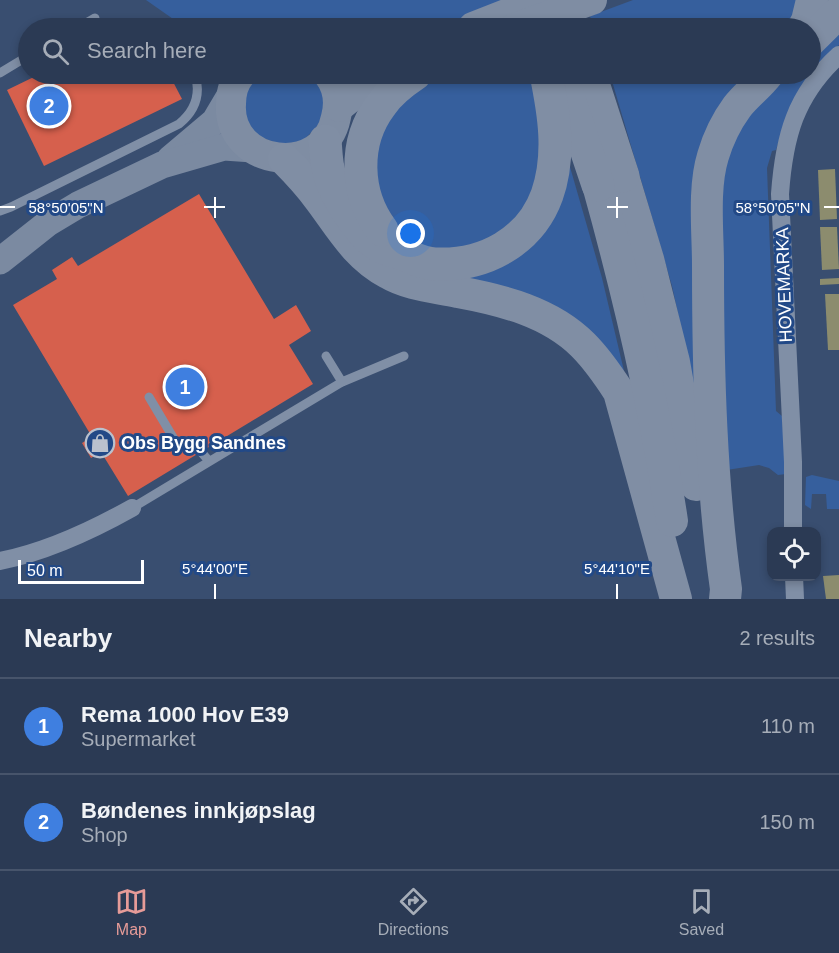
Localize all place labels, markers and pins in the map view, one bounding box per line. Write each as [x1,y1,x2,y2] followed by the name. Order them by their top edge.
[29,84,68,128] pin: 2
[166,364,204,410] pin: 1
[84,427,116,459] shop icon: Obs Bygg Sandnes
[121,433,286,453] place label: Obs Bygg Sandnes

